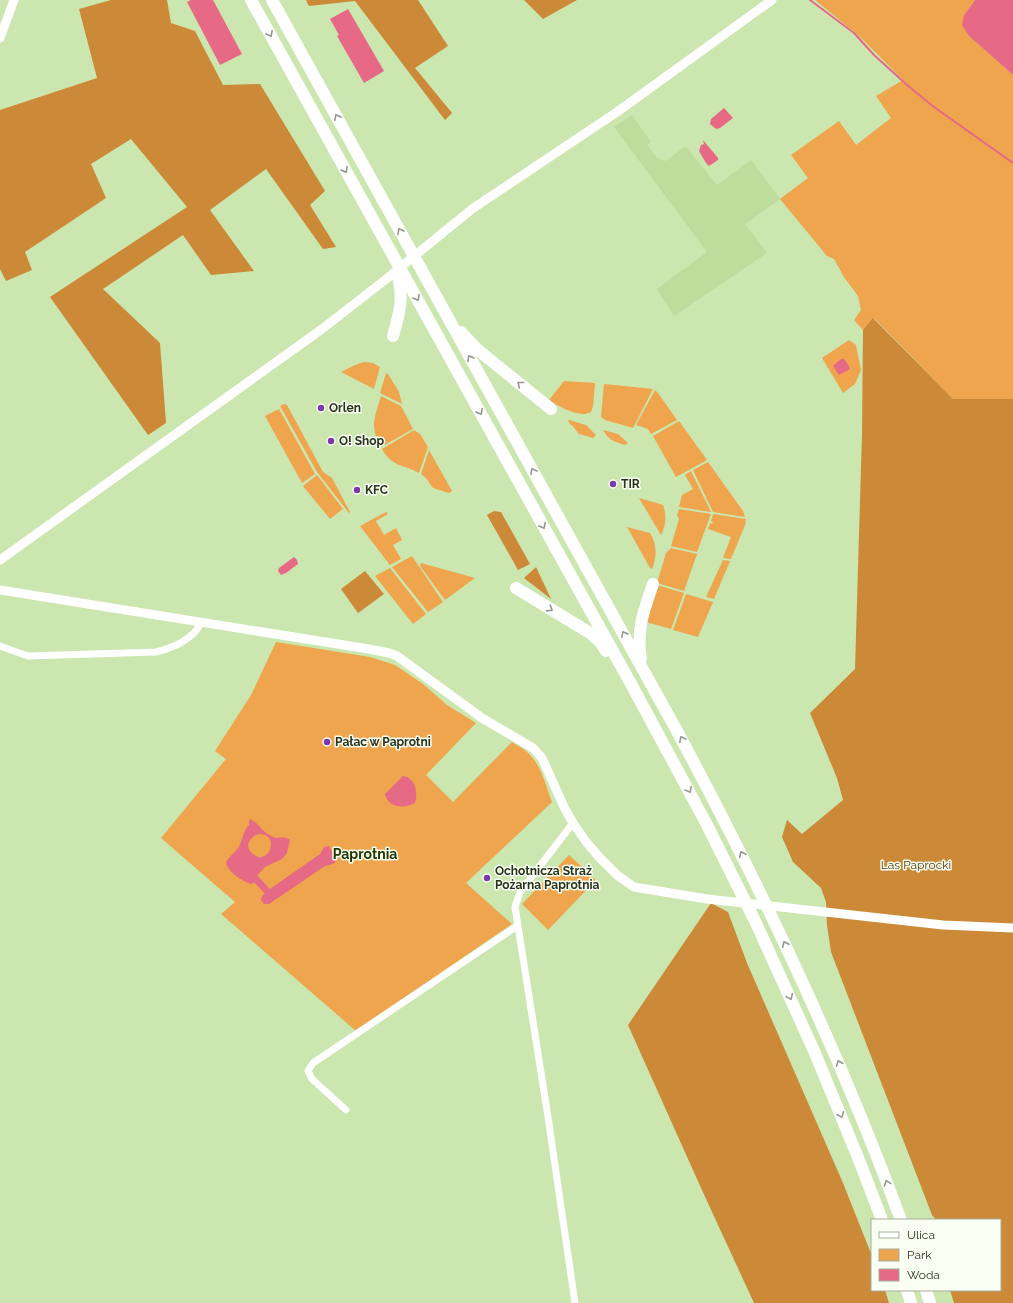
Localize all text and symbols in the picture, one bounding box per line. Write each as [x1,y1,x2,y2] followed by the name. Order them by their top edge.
[265,30,272,37] one-way arrow
[334,114,341,121] one-way arrow
[341,165,348,173] one-way arrow
[397,228,404,235] one-way arrow
[412,294,419,301] one-way arrow
[467,355,475,362] one-way arrow
[518,382,525,389] one-way arrow
[329,401,361,415] place label: Orlen
[316,403,326,413] marker: Orlen
[475,408,482,415] one-way arrow
[339,434,384,448] place label: O! Shop
[326,436,336,446] marker: O! Shop
[531,468,538,475] one-way arrow
[621,477,640,491] place label: TIR
[608,479,618,489] marker: TIR
[365,483,388,497] place label: KFC
[352,485,362,495] marker: KFC
[538,522,546,529] one-way arrow
[546,604,553,611] one-way arrow
[621,631,628,638] one-way arrow
[335,735,431,749] place label: Pałac w Paprotni
[679,736,687,743] one-way arrow
[322,737,332,747] marker: Pałac w Paprotni
[684,786,692,793] one-way arrow
[333,846,397,862] district label: Paprotnia
[739,851,747,859] one-way arrow
[881,858,951,872] park label: Las Paprocki
[495,864,600,892] place label: Ochotnicza Straż Pożarna Paprotnia
[482,873,492,883] marker: Ochotnicza Straż Pożarna Paprotnia
[782,941,790,949] one-way arrow
[785,992,793,1000] one-way arrow
[836,1059,844,1067] one-way arrow
[837,1112,845,1119] one-way arrow
[884,1180,892,1187] one-way arrow
[871,1219,1001,1291] legend
[907,1228,935,1242] text: Ulica
[907,1248,932,1262] text: Park
[907,1268,940,1282] text: Woda

